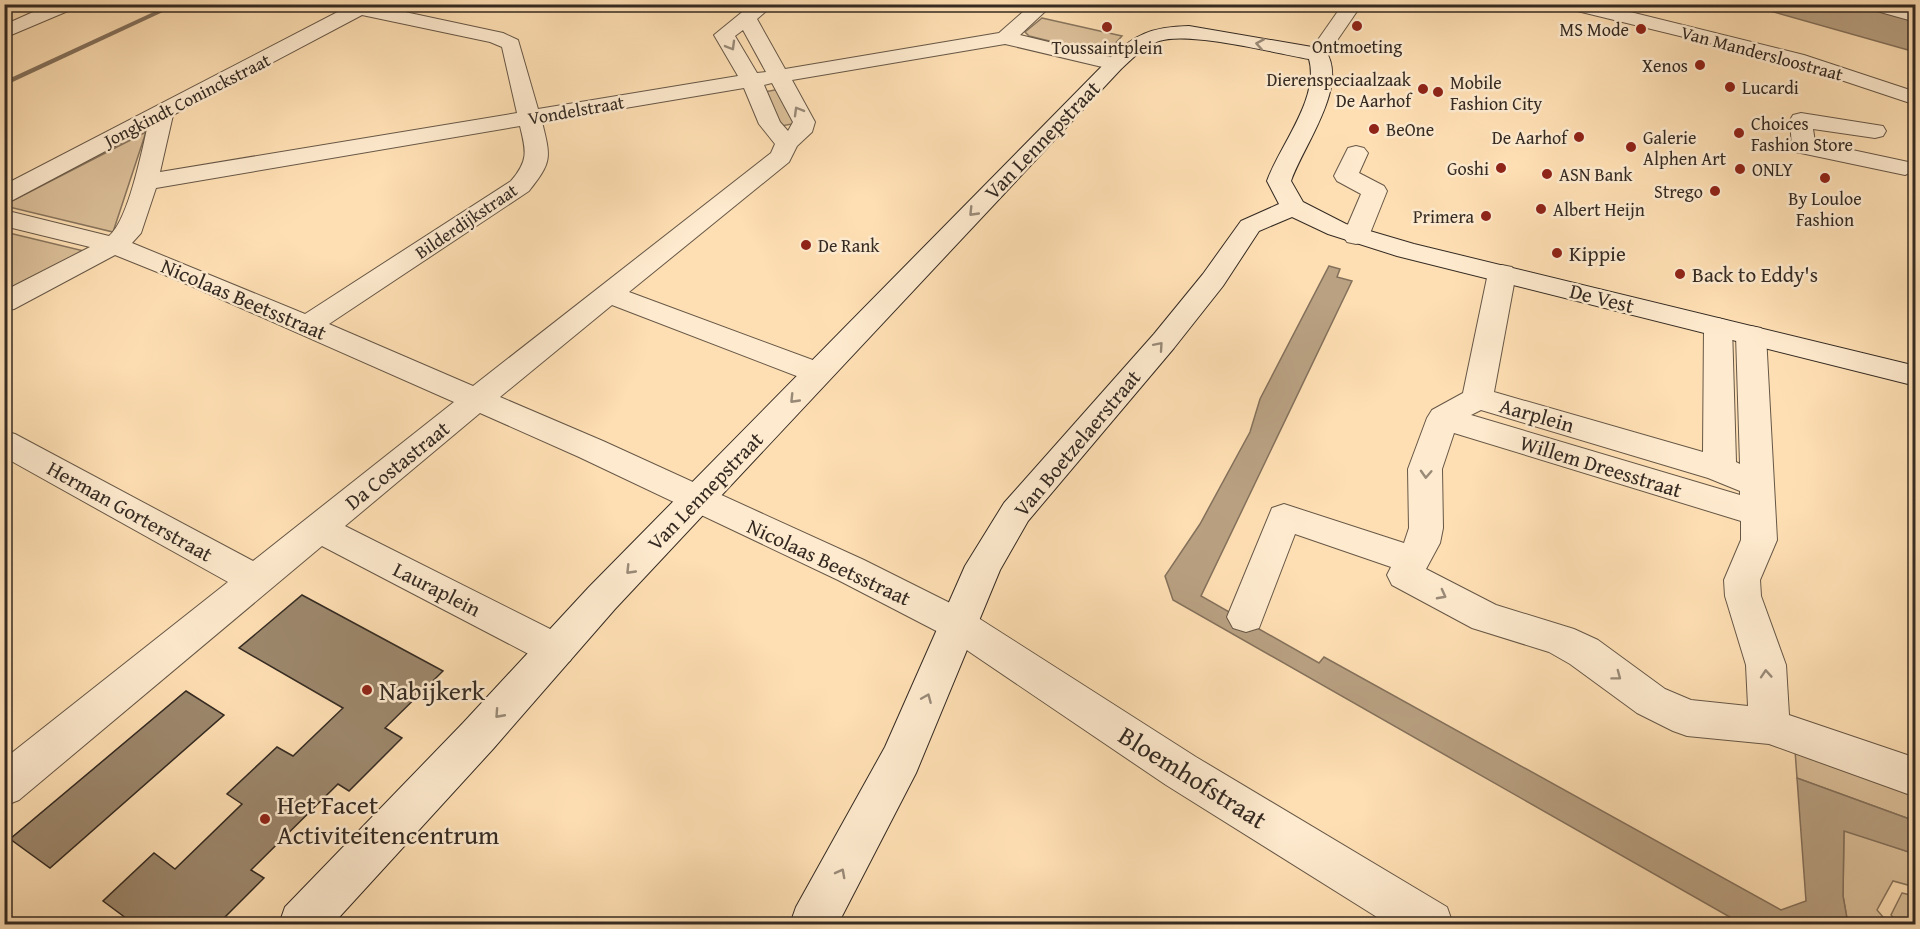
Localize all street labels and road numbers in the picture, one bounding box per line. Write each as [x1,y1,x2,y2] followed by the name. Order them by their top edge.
[1678,18,1847,88] street label: Van Mandersloostraat
[97,46,275,155] street label: Jongkindt Coninckstraat
[977,73,1107,207] street label: Van Lennepstraat
[526,88,627,132] street label: Vondelstraat
[409,176,523,265] street label: Bilderdijkstraat
[156,250,332,348] street label: Nicolaas Beetsstraat
[1567,275,1638,321] street label: De Vest
[1006,362,1148,523] street label: Van Boetzelaerstraat
[1496,390,1578,440] street label: Aarplein
[338,413,456,517] street label: Da Costastraat
[640,424,770,558] street label: Van Lennepstraat
[1516,427,1686,506] street label: Willem Dreesstraat
[42,453,219,570] street label: Herman Gorterstraat
[742,511,916,614] street label: Nicolaas Beetsstraat
[388,554,486,624] street label: Lauraplein
[1111,716,1275,838] street label: Bloemhofstraat

